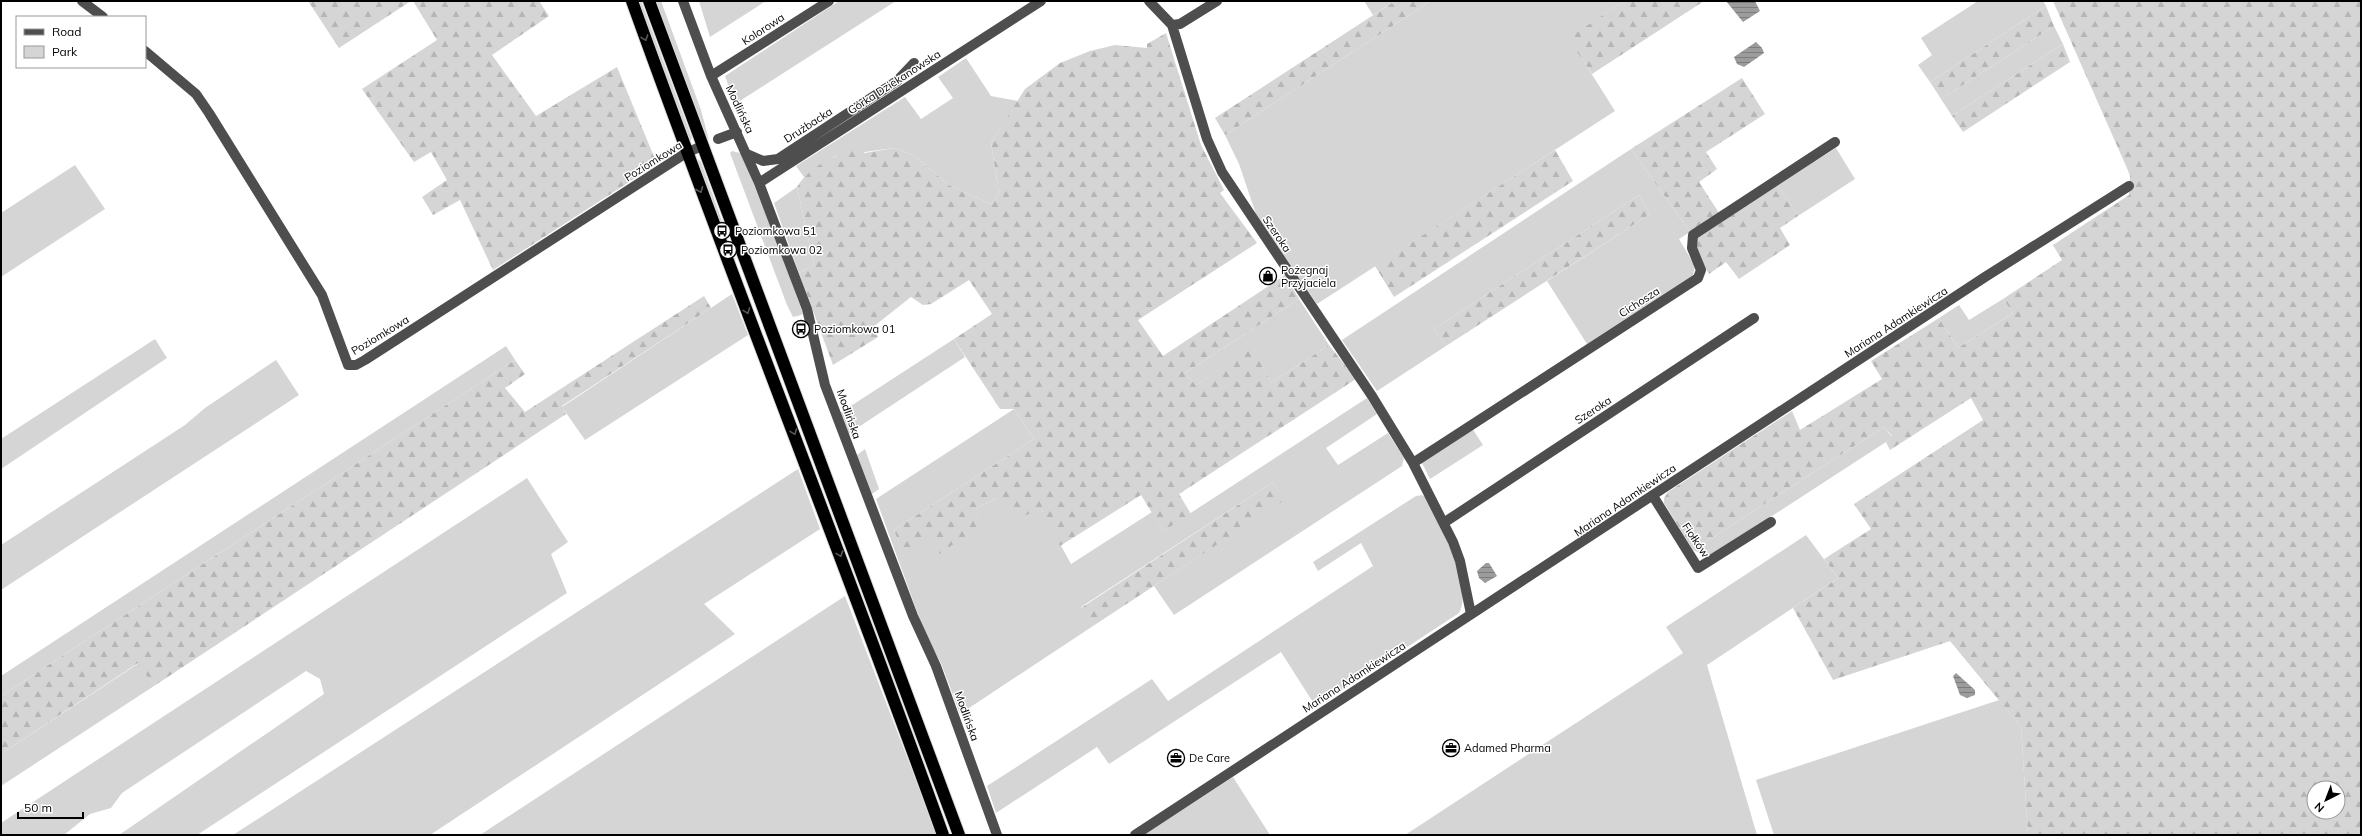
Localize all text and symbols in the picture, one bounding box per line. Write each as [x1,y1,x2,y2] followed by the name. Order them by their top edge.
[739,10,787,48] street label: Kolorowa
[16,16,146,68] legend
[52,24,81,39] text: Road
[640,34,648,41] one-way arrow
[52,44,78,59] text: Park
[845,47,943,117] street label: Górka Dziekanowska
[723,83,757,135] street label: Modlińska
[781,104,835,146] street label: Drużbacka
[622,138,684,184] street label: Poziomkowa
[696,186,704,193] one-way arrow
[1260,213,1294,255] street label: Szeroka
[712,221,732,241] bus stop icon: Poziomkowa 51
[735,224,816,238] place label: Poziomkowa 51
[718,240,738,260] bus stop icon: Poziomkowa 02
[741,243,823,257] place label: Poziomkowa 02
[1281,263,1336,290] place label: Pożegnaj Przyjaciela
[1258,266,1278,286] shop icon: Pożegnaj Przyjaciela
[1842,283,1950,361] street label: Mariana Adamkiewicza
[1616,284,1662,320] street label: Cichosza
[743,307,751,314] one-way arrow
[348,312,412,358] street label: Poziomkowa
[791,319,811,339] bus stop icon: Poziomkowa 01
[814,322,895,336] place label: Poziomkowa 01
[834,387,864,441] street label: Modlińska
[1572,393,1614,427] street label: Szeroka
[790,429,798,436] one-way arrow
[1571,461,1679,539] street label: Mariana Adamkiewicza
[1679,520,1713,560] street label: Fiołków
[835,550,844,557] one-way arrow
[1300,638,1408,716] street label: Mariana Adamkiewicza
[952,689,982,743] street label: Modlińska
[1441,738,1461,758] office icon: Adamed Pharma
[1464,741,1551,755] place label: Adamed Pharma
[1166,748,1186,768] office icon: De Care
[1189,751,1230,765] place label: De Care
[2306,780,2346,820] north arrow
[18,794,83,820] scale bar
[2312,799,2327,815] text: N
[24,800,52,815] text: 50 m

